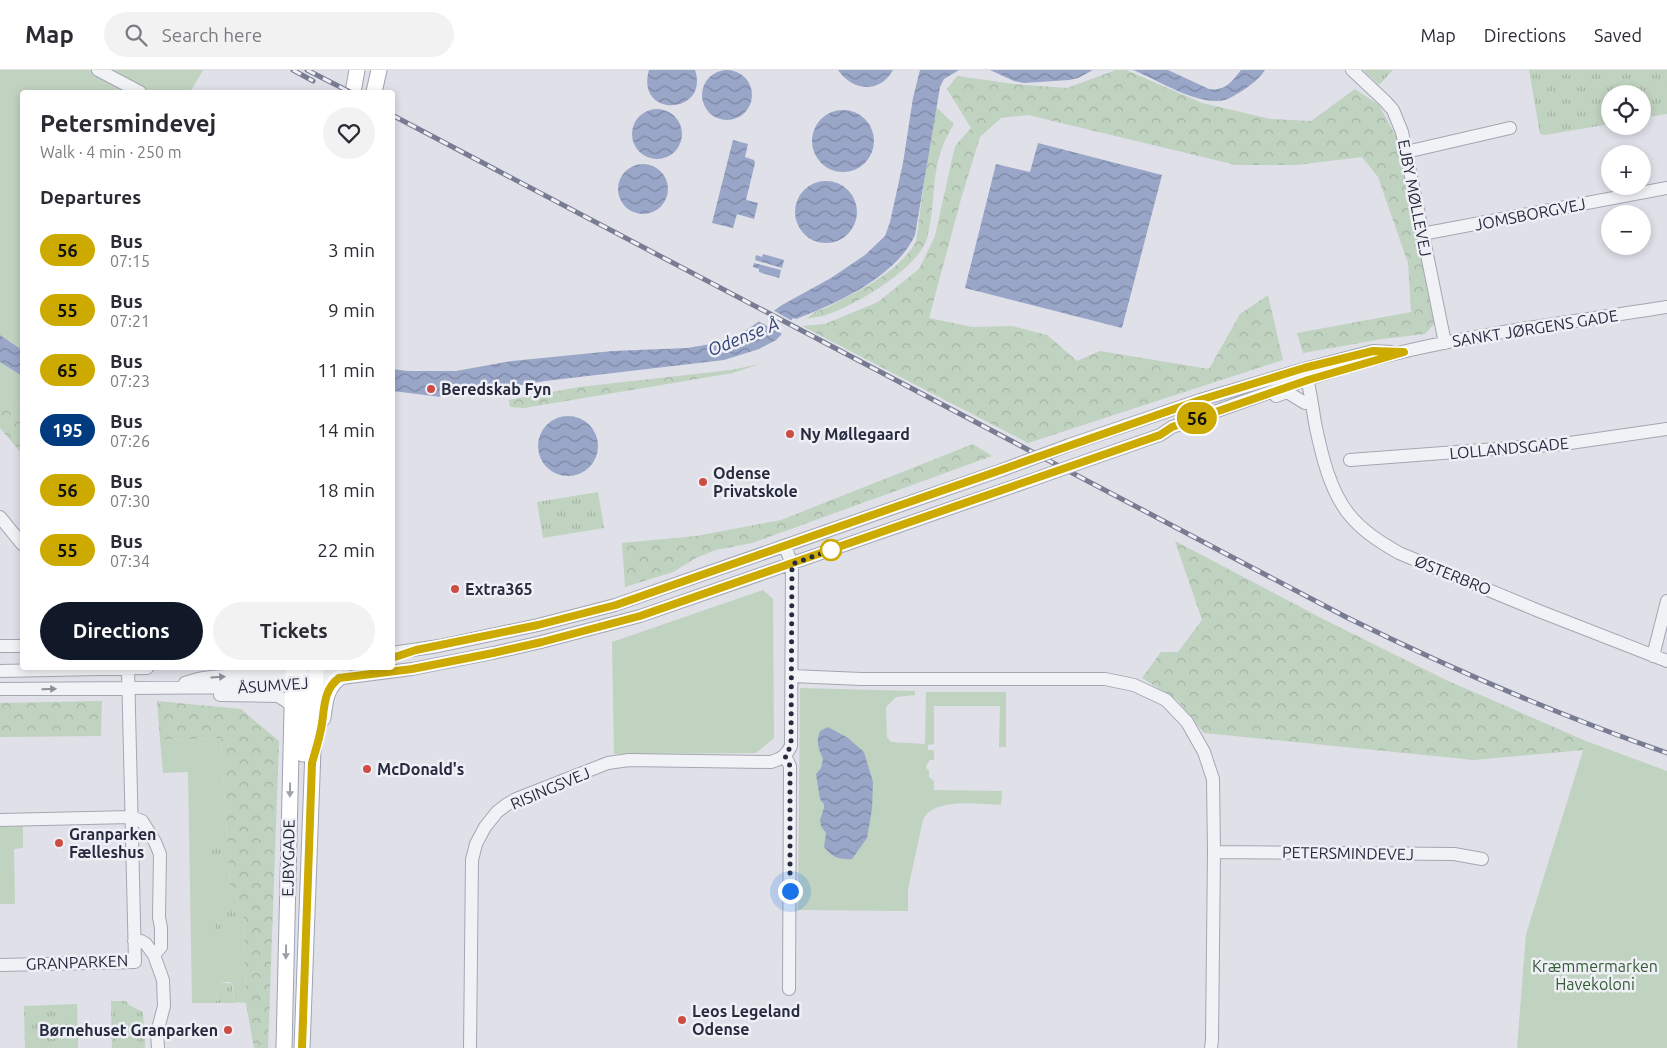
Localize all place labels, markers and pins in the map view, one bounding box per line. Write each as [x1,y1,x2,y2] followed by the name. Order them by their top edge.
[441,380,551,398] place label: Beredskab Fyn
[425,383,437,395] marker: Beredskab Fyn
[800,425,910,443] place label: Ny Møllegaard
[784,428,796,440] marker: Ny Møllegaard
[713,464,798,500] place label: Odense Privatskole
[697,476,709,488] marker: Odense Privatskole
[820,539,842,561] unlabelled marker
[465,580,533,598] place label: Extra365
[449,583,461,595] marker: Extra365
[377,760,464,778] place label: McDonald's
[361,763,373,775] marker: McDonald's
[69,825,156,861] place label: Granparken Fælleshus
[53,837,65,849] marker: Granparken Fælleshus
[692,1002,800,1038] place label: Leos Legeland Odense
[676,1014,688,1026] marker: Leos Legeland Odense
[39,1021,218,1039] place label: Børnehuset Granparken
[222,1024,234,1036] marker: Børnehuset Granparken

